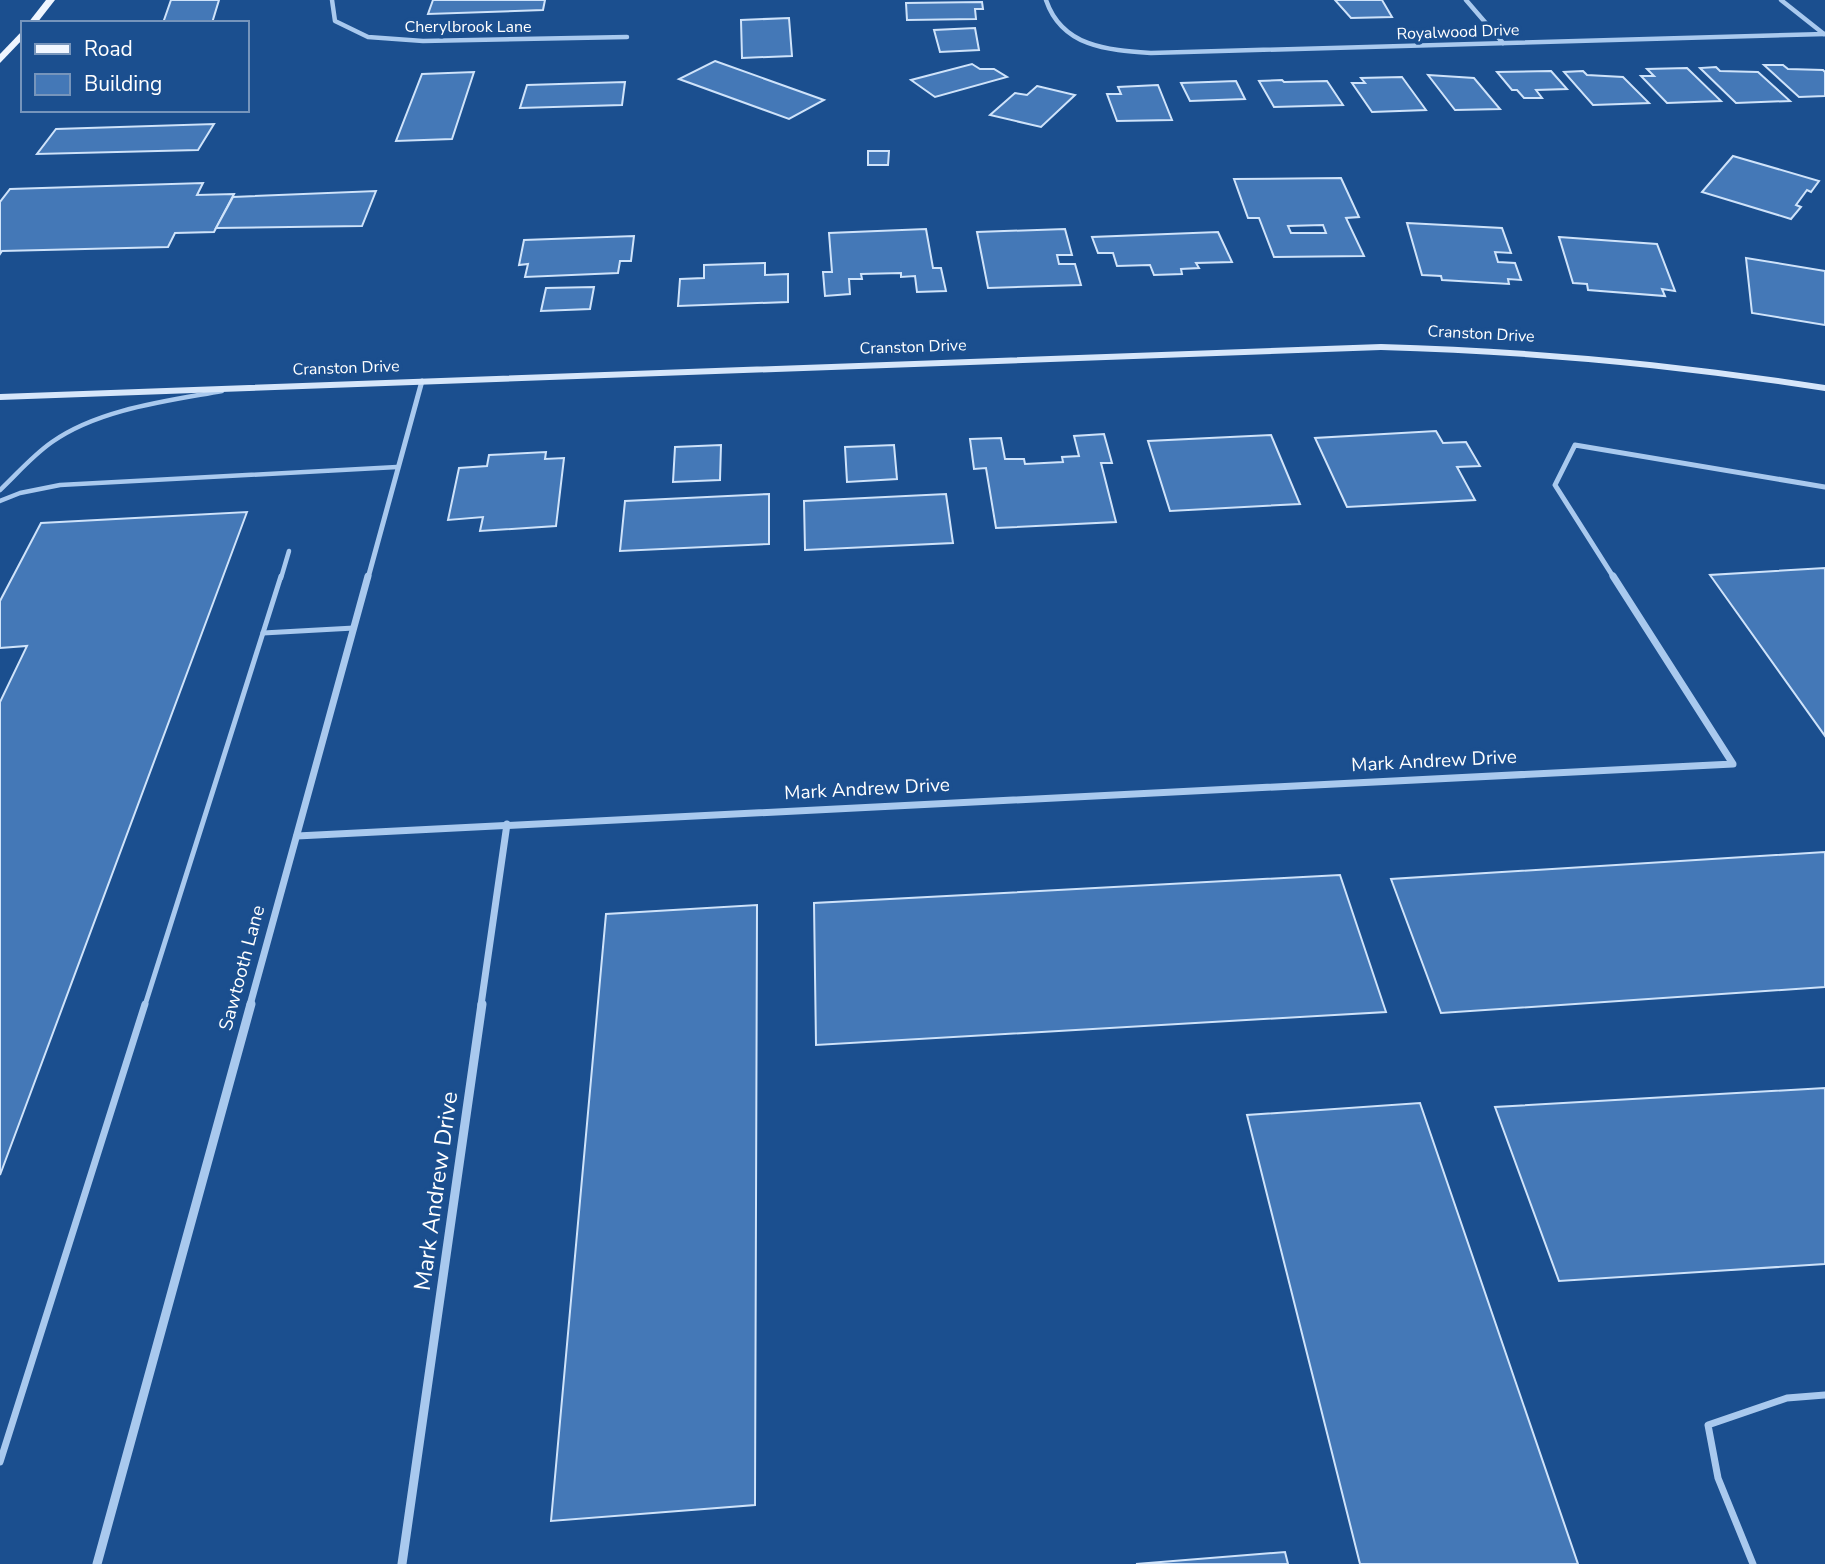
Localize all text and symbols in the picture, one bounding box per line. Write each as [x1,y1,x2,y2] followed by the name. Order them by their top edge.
[404,16,532,38] street label: Cherylbrook Lane
[1396,19,1520,45] street label: Royalwood Drive
[21,21,248,112] legend
[84,35,133,63] text: Road
[84,70,162,98] text: Building
[1427,320,1535,348] street label: Cranston Drive
[859,334,967,360] street label: Cranston Drive
[292,355,400,381] street label: Cranston Drive
[1351,744,1517,778] street label: Mark Andrew Drive
[784,772,950,806] street label: Mark Andrew Drive
[213,902,271,1034] street label: Sawtooth Lane
[407,1089,465,1293] street label: Mark Andrew Drive

